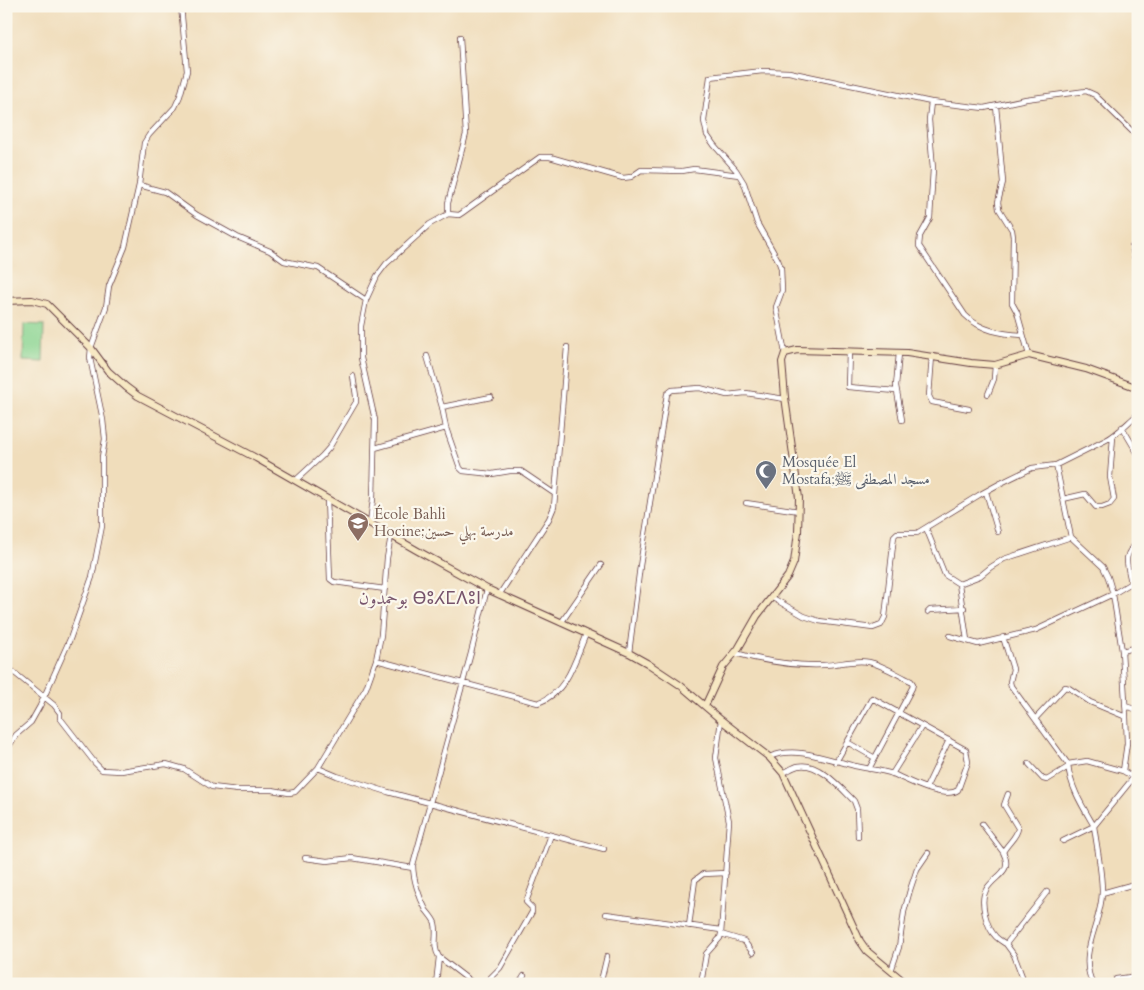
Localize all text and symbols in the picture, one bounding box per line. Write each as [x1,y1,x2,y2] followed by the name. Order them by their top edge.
[782,452,930,490] place label: Mosquée El Mostafa;مسجد المصطفى ﷺ
[754,459,778,490] mosque icon: Mosquée El Mostafa;مسجد المصطفى ﷺ
[374,504,514,545] place label: École Bahli Hocine;مدرسة بهلي حسين
[346,511,370,542] school or university icon: École Bahli Hocine;مدرسة بهلي حسين
[359,586,481,611] district label: بوحمدون ⴱⵓⵃⵎⴷⵓⵏ

